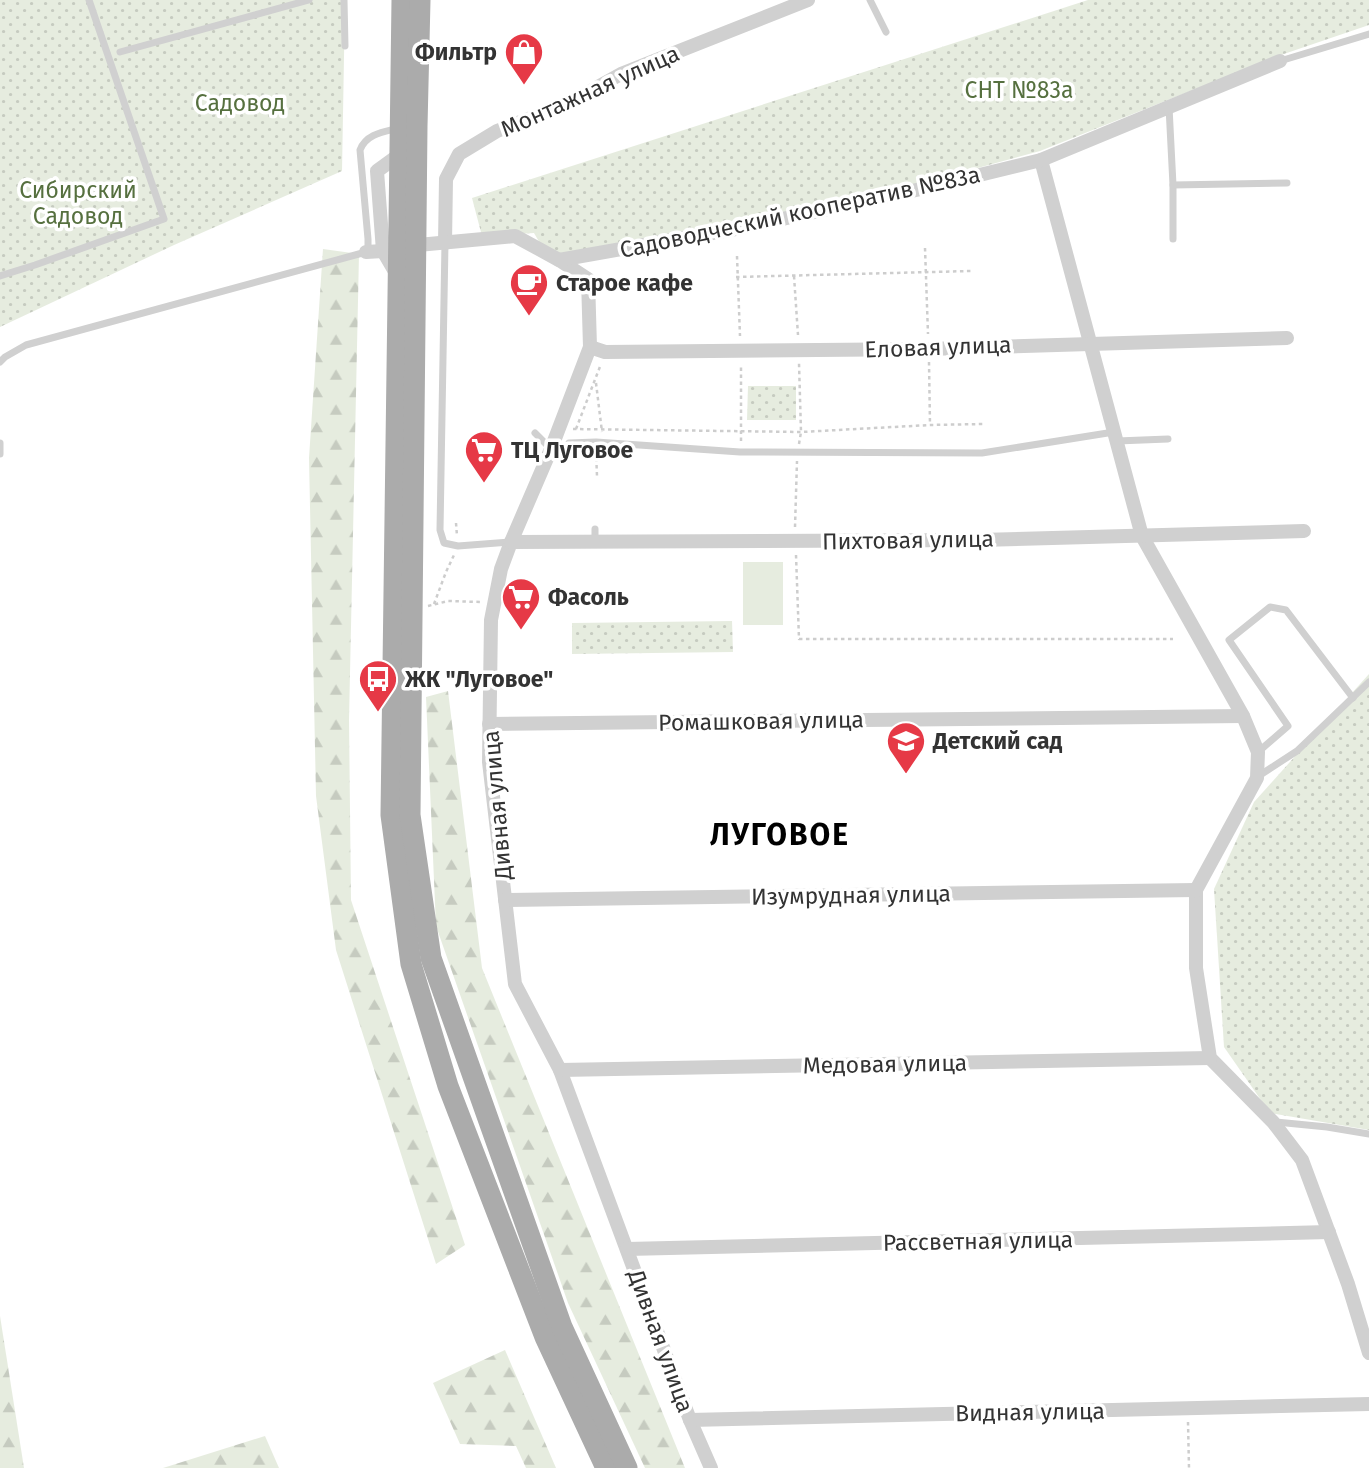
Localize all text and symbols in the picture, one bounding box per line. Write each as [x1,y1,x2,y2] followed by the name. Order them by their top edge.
[503,31,545,86] shop icon: Фильтр
[415,38,497,66] place label: Фильтр
[496,39,684,143] street label: Монтажная улица
[965,76,1073,104] park label: СНТ №83а
[195,89,285,117] park label: Садовод
[617,160,983,264] street label: Садоводческий кооператив №83а
[19,176,137,230] park label: Сибирский Садовод
[508,262,550,317] cafe icon: Старое кафе
[556,269,693,297] place label: Старое кафе
[864,330,1012,364] street label: Еловая улица
[463,429,505,484] supermarket icon: ТЦ Луговое
[511,436,634,464] place label: ТЦ Луговое
[822,525,994,555] street label: Пихтовая улица
[500,576,542,631] supermarket icon: Фасоль
[548,583,629,611] place label: Фасоль
[357,658,399,713] bus stop icon: ЖК "Луговое"
[404,665,553,693] place label: ЖК "Луговое"
[658,705,864,737] street label: Ромашковая улица
[885,720,927,775] school or university icon: Детский сад
[932,727,1063,755] place label: Детский сад
[477,729,518,882] street label: Дивная улица
[710,817,850,853] district label: ЛУГОВОЕ
[751,879,951,911] street label: Изумрудная улица
[803,1049,967,1079] street label: Медовая улица
[883,1225,1073,1257] street label: Рассветная улица
[622,1265,700,1416] street label: Дивная улица
[955,1397,1105,1427] street label: Видная улица

